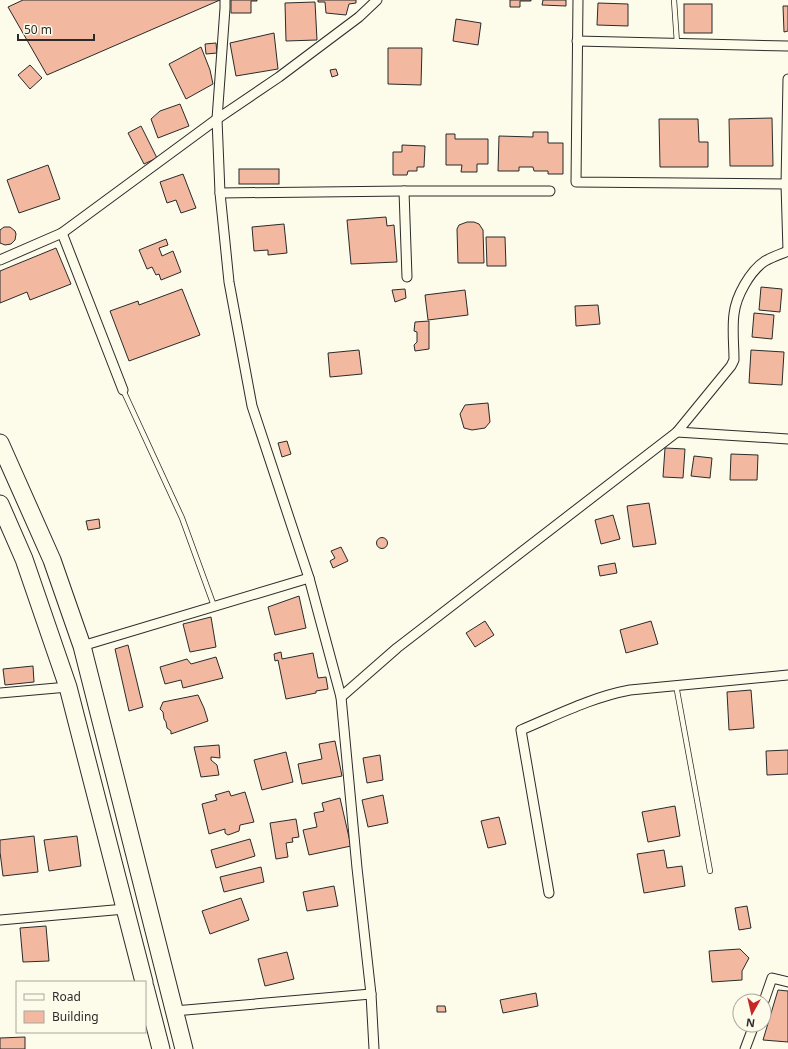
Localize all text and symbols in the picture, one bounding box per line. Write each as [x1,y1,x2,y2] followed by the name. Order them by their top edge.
[18,16,94,42] scale bar
[24,21,52,38] text: 50 m
[16,981,146,1033] legend
[52,988,81,1005] text: Road
[732,993,772,1033] north arrow
[52,1008,99,1025] text: Building
[745,1015,756,1031] text: N

